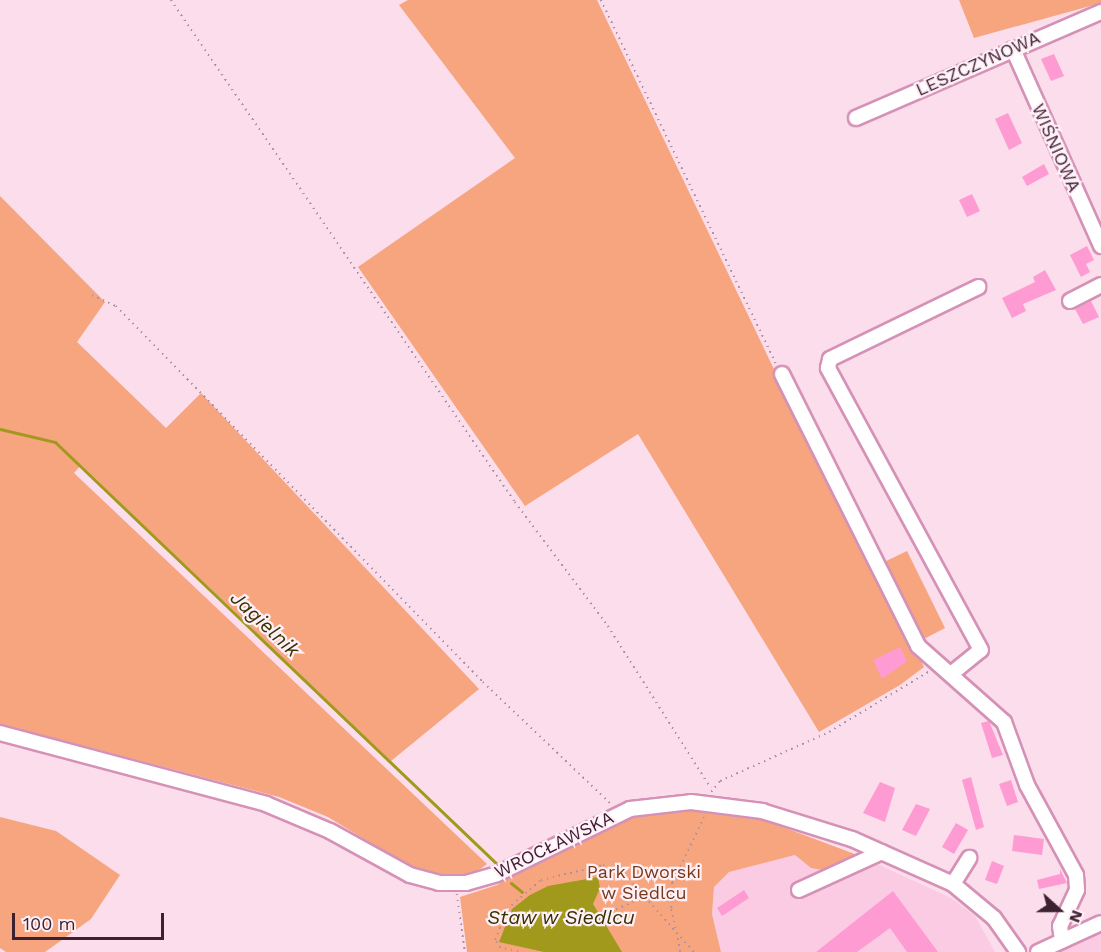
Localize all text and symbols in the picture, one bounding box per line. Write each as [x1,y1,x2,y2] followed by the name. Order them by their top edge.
[913,27,1043,101] street label: LESZCZYNOWA
[1027,100,1085,196] street label: WIŚNIOWA
[225,586,305,662] water label: Jagielnik
[491,807,617,883] street label: WROCŁAWSKA
[587,862,701,904] park label: Park Dworski w Siedlcu
[1029,880,1089,940] north arrow
[15,901,166,939] scale bar
[487,905,635,929] water label: Staw w Siedlcu
[1065,908,1087,926] text: N
[23,913,76,934] text: 100 m

